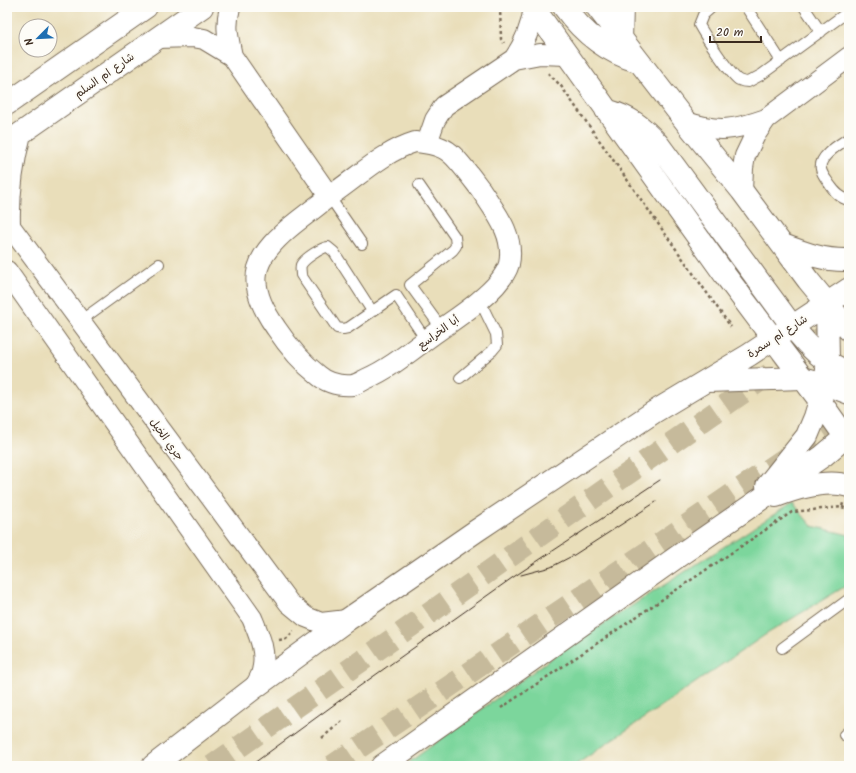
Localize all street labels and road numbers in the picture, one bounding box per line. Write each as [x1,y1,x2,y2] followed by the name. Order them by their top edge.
[71,48,138,103] street label: شارع ام السلم
[414,311,464,354] street label: أبا الخراسع
[744,311,811,363] street label: شارع ام سمرة
[145,415,188,465] street label: جري الخيل

